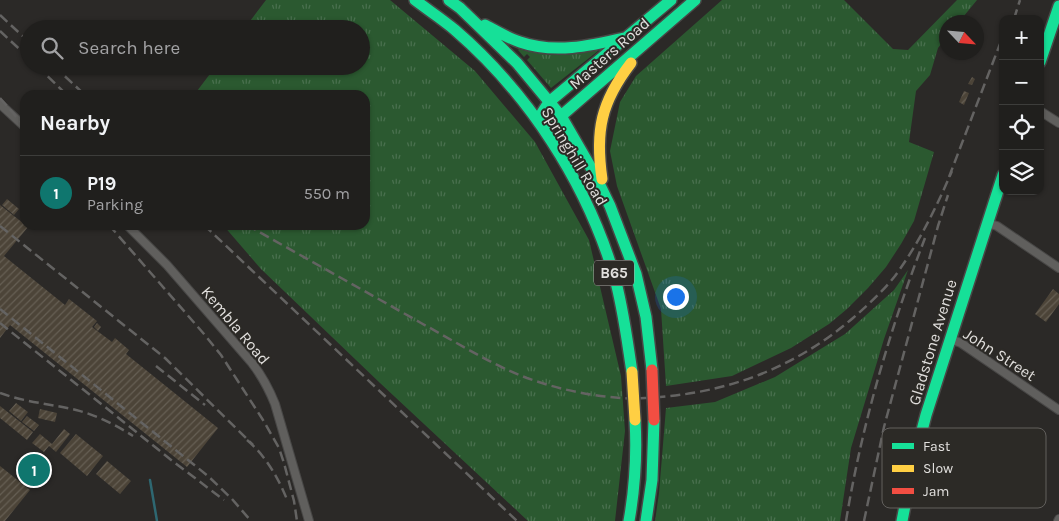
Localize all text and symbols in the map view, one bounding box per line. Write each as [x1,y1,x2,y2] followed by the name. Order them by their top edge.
[565,13,653,93] street label: Masters Road
[939,15,984,60] north arrow
[999,15,1044,195] map controls
[999,15,1044,60] button: +
[20,20,370,75] search box
[38,34,66,62] icon: search
[78,37,180,59] text: Search here
[999,60,1044,105] button: −
[538,103,612,209] street label: Springhill Road
[999,105,1044,150] button: locate
[40,111,110,135] text: Nearby
[999,150,1044,195] button: layers
[87,173,116,195] text: P19
[53,184,59,203] text: 1
[304,184,350,203] text: 550 m
[87,195,143,214] text: Parking
[594,260,634,286] road number: B65
[904,277,961,407] street label: Gladstone Avenue
[197,282,274,368] street label: Kembla Road
[663,284,689,310] your location
[960,324,1039,385] street label: John Street
[882,428,1046,508] legend
[923,438,950,455] text: Fast
[18,451,50,489] pin: 1
[923,460,953,477] text: Slow
[923,483,949,500] text: Jam

